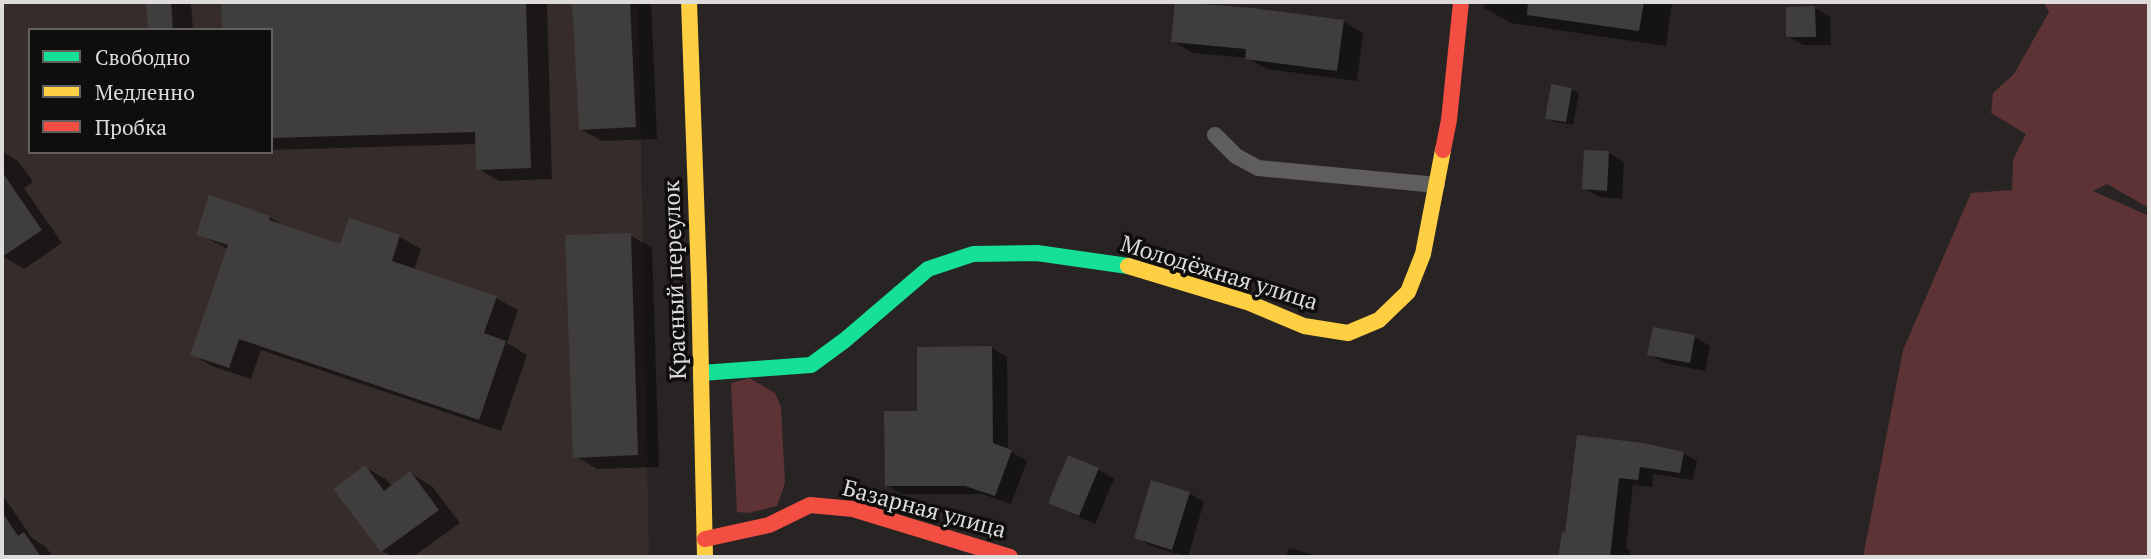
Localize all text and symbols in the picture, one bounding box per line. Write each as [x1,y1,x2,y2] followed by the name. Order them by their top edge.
[28,28,273,154] legend
[95,43,190,71] text: Свободно
[95,78,195,106] text: Медленно
[95,113,167,141] text: Пробка
[659,180,693,380] street label: Красный переулок
[1117,231,1321,317] street label: Молодёжная улица
[839,475,1009,545] street label: Базарная улица

